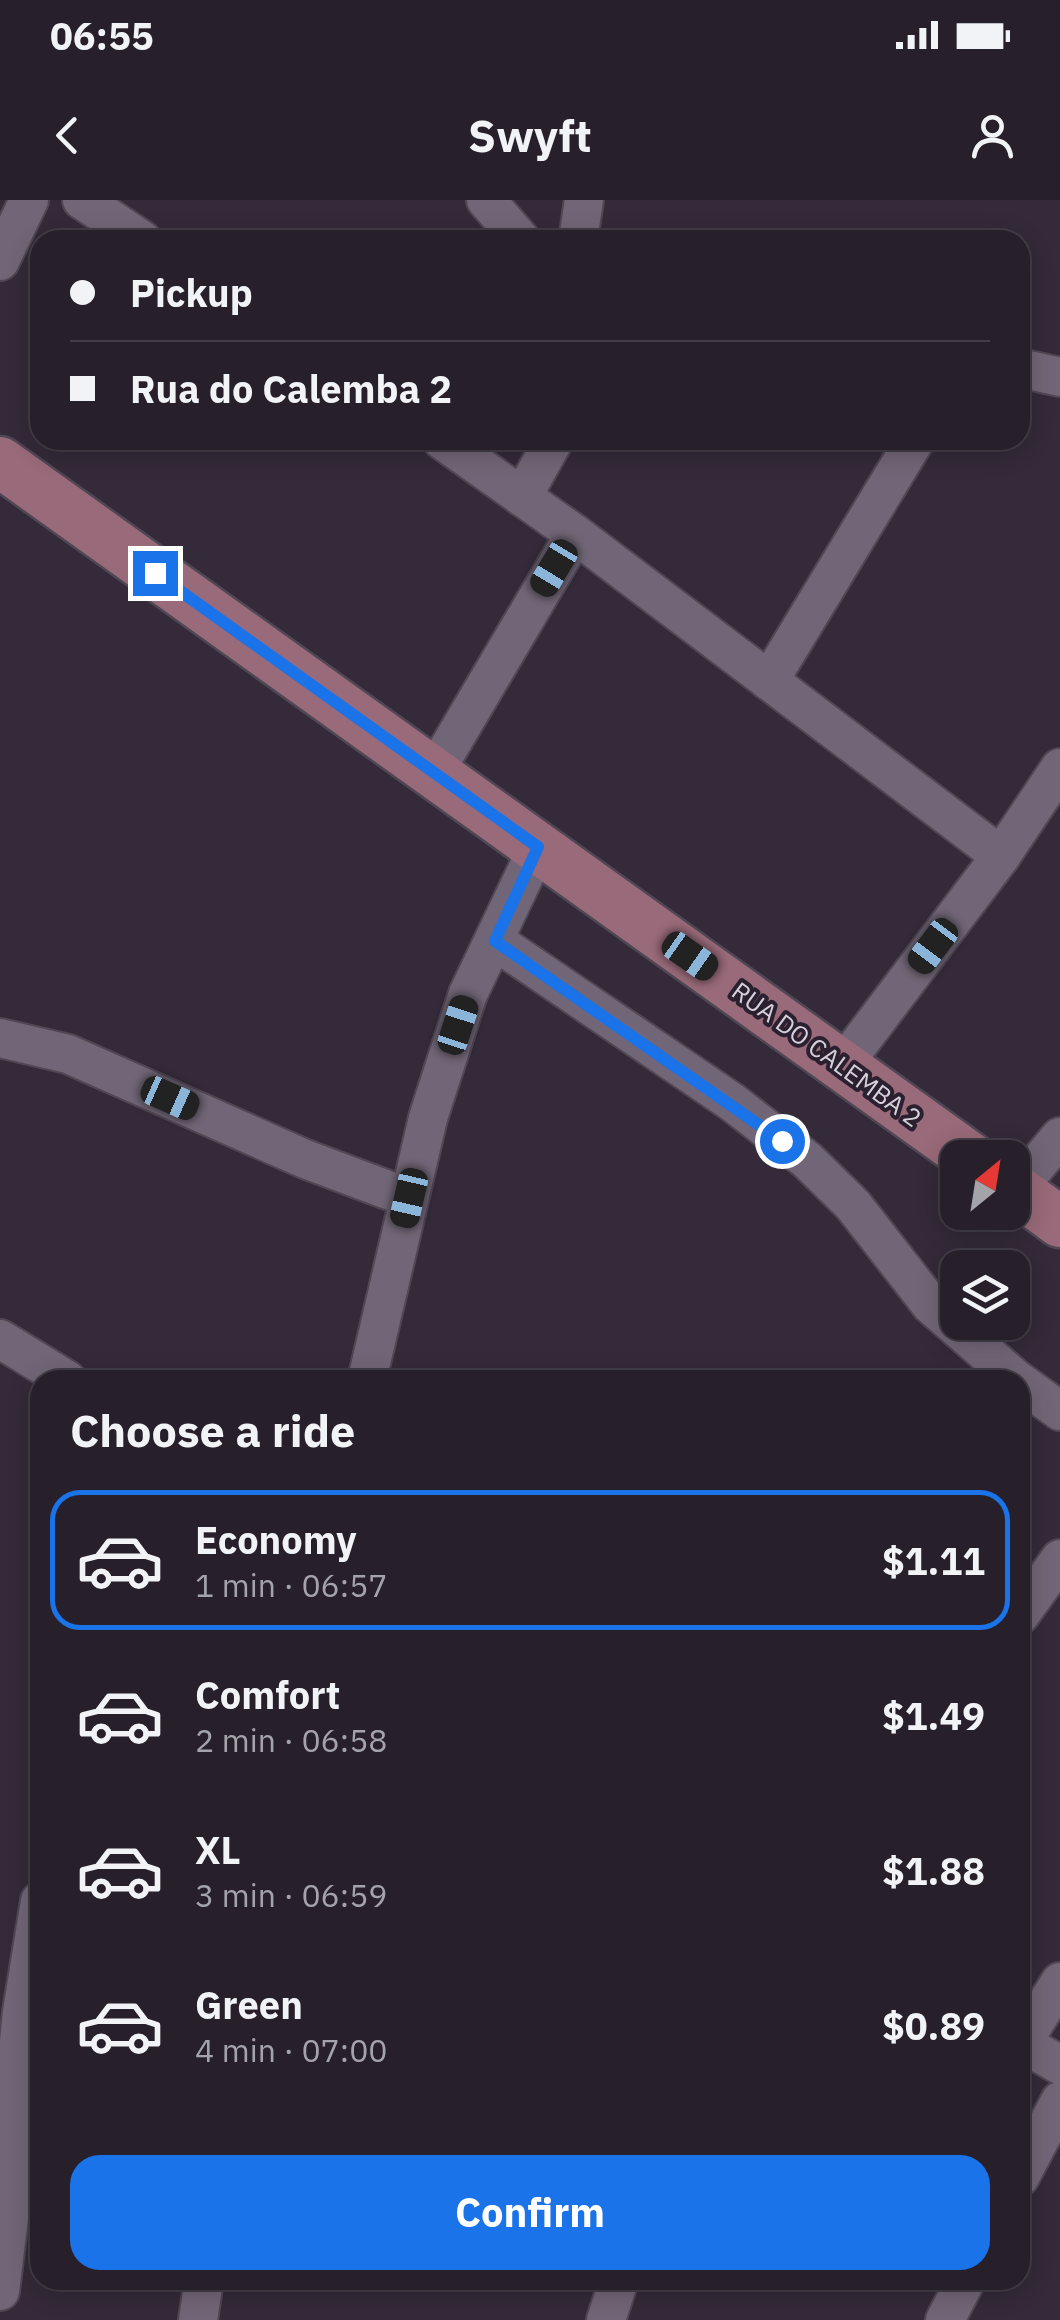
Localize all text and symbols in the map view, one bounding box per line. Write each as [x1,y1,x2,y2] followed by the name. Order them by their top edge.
[50,11,154,60] text: 06:55
[468,106,592,164] text: Swyft
[40,108,95,163] icon: back
[965,108,1020,163] icon: person
[130,268,253,317] text: Pickup
[130,364,452,413] text: Rua do Calemba 2
[526,535,582,601] car
[133,551,178,596] route end
[903,913,963,979] car
[657,927,723,985] car
[726,974,928,1134] street label: RUA DO CALEMBA 2
[434,992,482,1058] car
[136,1072,204,1124] car
[760,1119,805,1164] route start
[940,1140,1030,1230] north arrow
[940,1140,1030,1340] map controls
[388,1165,430,1231] car
[940,1250,1030,1340] button: layers
[70,1401,355,1459] text: Choose a ride
[75,1515,165,1605] icon: car
[195,1515,357,1564] text: Economy
[882,1536,985,1585] text: $1.11
[195,1564,388,1606] text: 1 min · 06:57
[75,1670,165,1760] icon: car
[195,1670,340,1719] text: Comfort
[882,1691,985,1740] text: $1.49
[195,1719,388,1761] text: 2 min · 06:58
[75,1825,165,1915] icon: car
[195,1825,241,1874] text: XL
[882,1846,985,1895] text: $1.88
[195,1874,388,1916] text: 3 min · 06:59
[75,1980,165,2070] icon: car
[195,1980,303,2029] text: Green
[882,2001,985,2050] text: $0.89
[195,2029,388,2071] text: 4 min · 07:00
[70,2155,990,2270] button: Confirm

